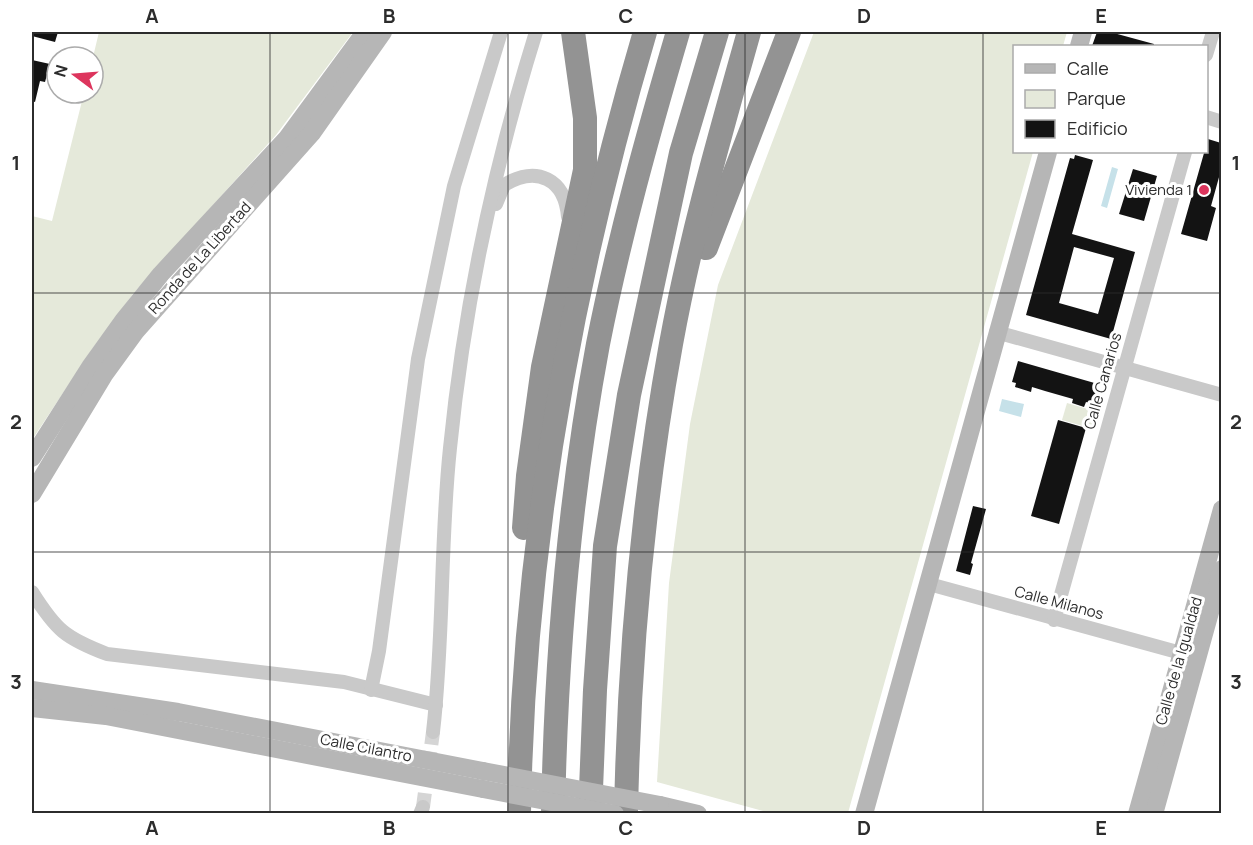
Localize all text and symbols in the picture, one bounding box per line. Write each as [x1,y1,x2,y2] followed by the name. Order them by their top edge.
[145,2,159,29] text: A
[383,2,396,29] text: B
[619,2,633,29] text: C
[857,2,871,29] text: D
[1095,2,1107,29] text: E
[45,45,105,105] north arrow
[1013,45,1208,153] legend
[1067,56,1109,80] text: Calle
[48,62,73,79] text: N
[1067,86,1126,110] text: Parque
[1067,116,1128,140] text: Edificio
[12,149,20,176] text: 1
[1232,149,1240,176] text: 1
[1125,179,1192,200] place label: Vivienda 1
[1197,183,1211,197] marker: Vivienda 1
[143,197,256,318] street label: Ronda de La Libertad
[1079,330,1126,432] street label: Calle Canarios
[10,408,22,435] text: 2
[1230,408,1242,435] text: 2
[1012,581,1106,625] street label: Calle Milanos
[1150,594,1207,727] street label: Calle de la Igualdad
[10,668,22,695] text: 3
[1230,668,1242,695] text: 3
[318,728,414,767] street label: Calle Cilantro
[145,814,159,841] text: A
[383,814,396,841] text: B
[619,814,633,841] text: C
[857,814,871,841] text: D
[1095,814,1107,841] text: E

